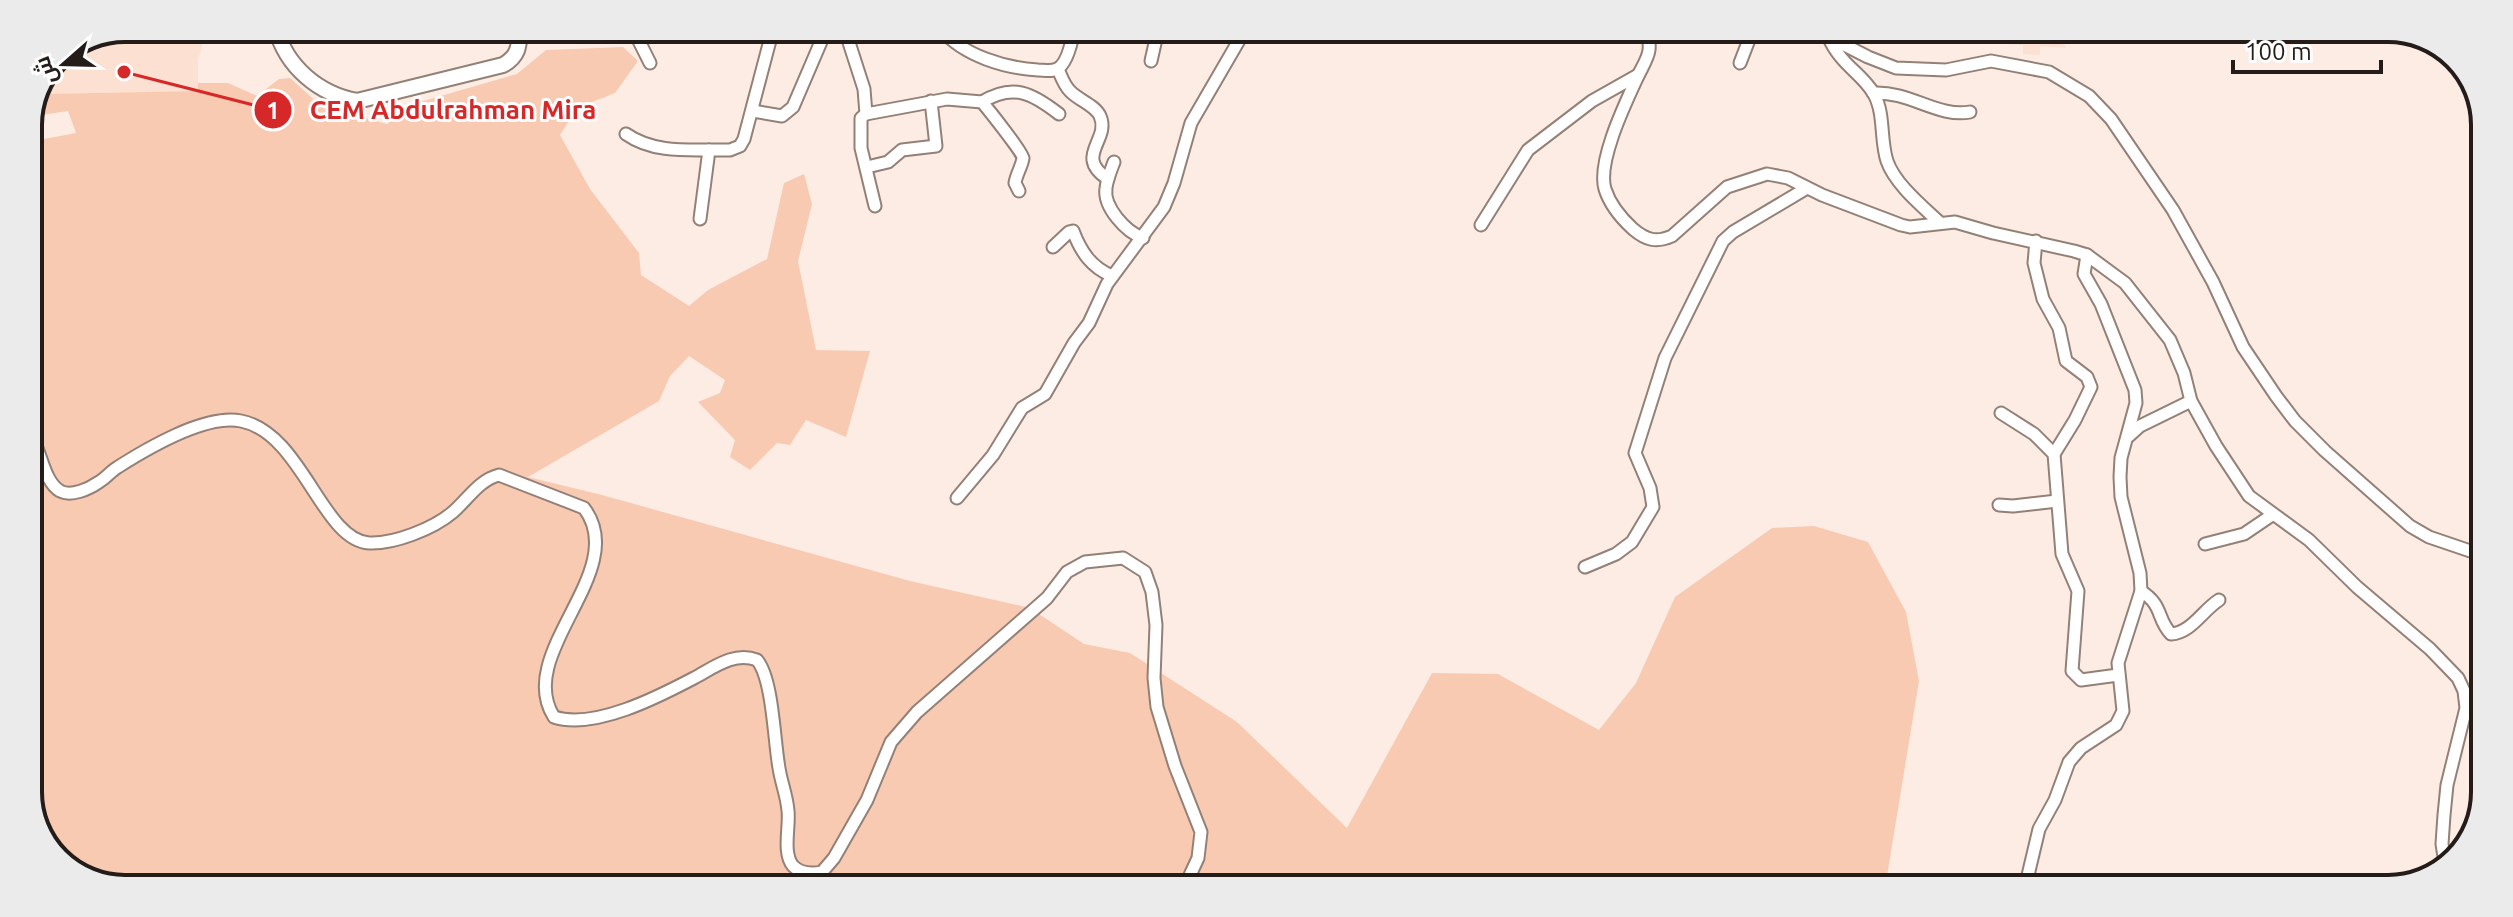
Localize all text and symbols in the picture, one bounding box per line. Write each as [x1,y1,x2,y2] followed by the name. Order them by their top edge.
[24,24,104,104] north arrow
[2233,24,2381,74] scale bar
[2245,38,2312,65] text: 100 m
[28,53,63,89] text: ش
[253,85,612,135] callout: CEM Abdulrahman Mira
[310,95,596,124] text: CEM Abdulrahman Mira
[266,97,280,124] text: 1

